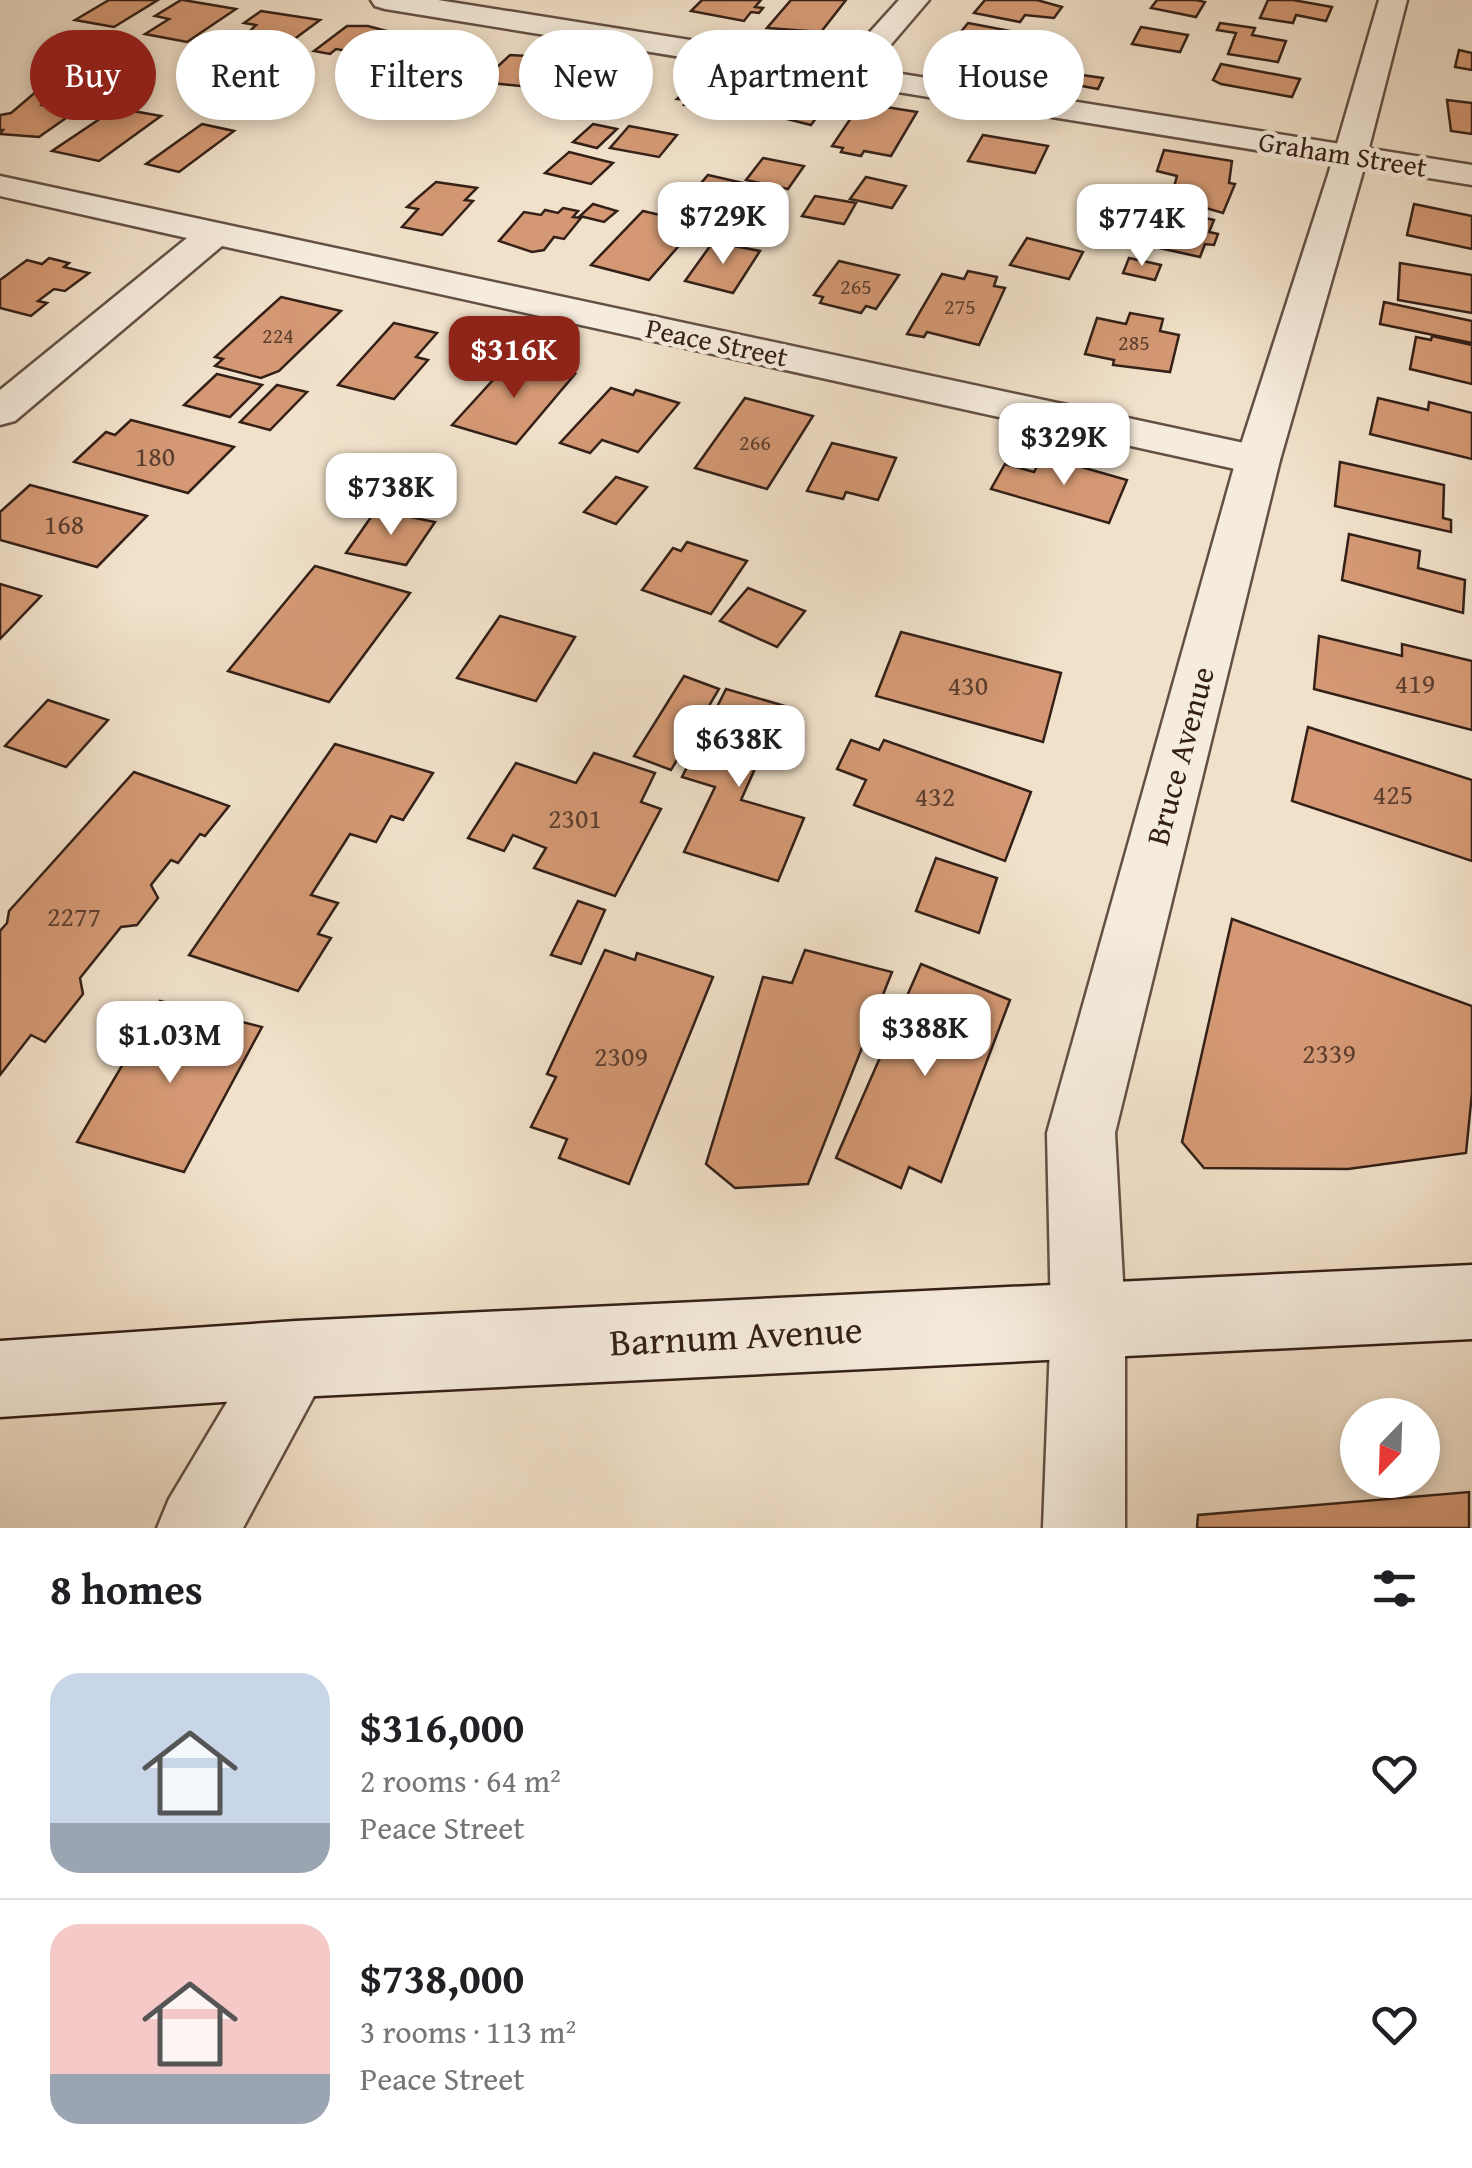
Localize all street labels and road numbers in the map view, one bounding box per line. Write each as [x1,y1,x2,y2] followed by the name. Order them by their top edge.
[1256,120,1430,187] street label: Graham Street
[642,306,792,377] street label: Peace Street
[1133,661,1226,850] street label: Bruce Avenue
[608,1300,864,1370] street label: Barnum Avenue

